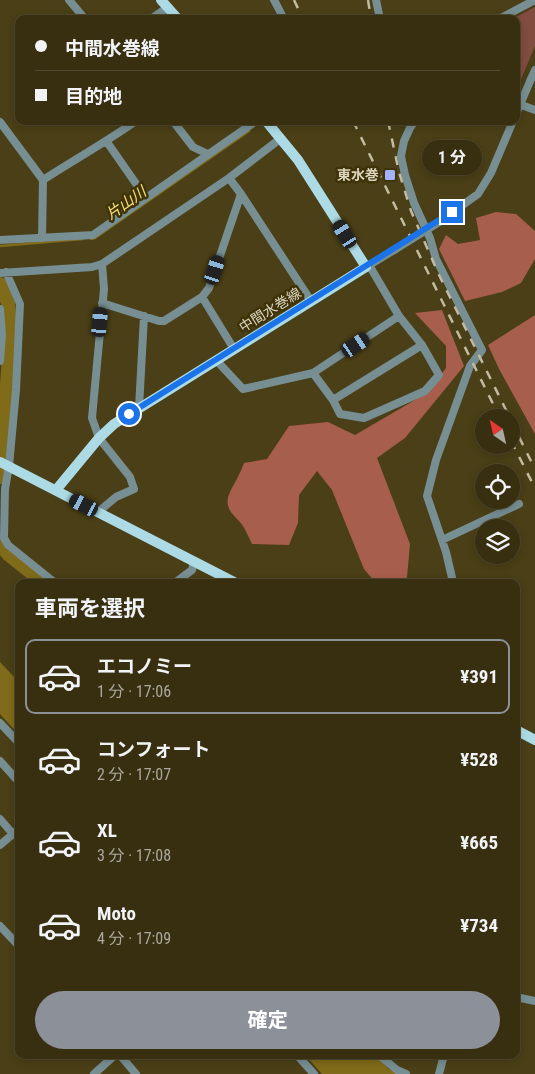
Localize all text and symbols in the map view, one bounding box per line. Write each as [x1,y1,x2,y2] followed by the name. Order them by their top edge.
[65,37,160,60] text: 中間水巻線
[65,85,122,108] text: 目的地
[422,140,482,174] callout: 1 分
[438,148,466,167] text: 1 分
[337,167,379,183] place label: 東水巻
[383,168,397,182] marker: 東水巻
[102,182,151,223] water label: 片山川
[441,201,463,223] route end
[330,217,359,251] car
[203,253,226,287] car
[236,285,304,335] street label: 中間水巻線
[91,306,108,338] car
[339,330,372,360] car
[118,403,140,425] route start
[475,409,520,454] north arrow
[475,409,520,564] map controls
[475,464,520,509] button: locate
[67,492,100,518] car
[475,519,520,564] button: layers
[35,596,145,621] text: 車両を選択
[37,654,82,699] icon: car
[97,655,192,678] text: エコノミー
[460,665,498,688] text: ¥391
[97,682,171,701] text: 1 分 · 17:06
[37,737,82,782] icon: car
[97,738,210,761] text: コンフォート
[460,748,498,771] text: ¥528
[97,765,171,784] text: 2 分 · 17:07
[97,819,117,842] text: XL
[37,820,82,865] icon: car
[460,831,498,854] text: ¥665
[97,846,171,865] text: 3 分 · 17:08
[97,902,136,925] text: Moto
[37,903,82,948] icon: car
[460,914,498,937] text: ¥734
[97,929,171,948] text: 4 分 · 17:09
[35,991,500,1049] button: 確定

